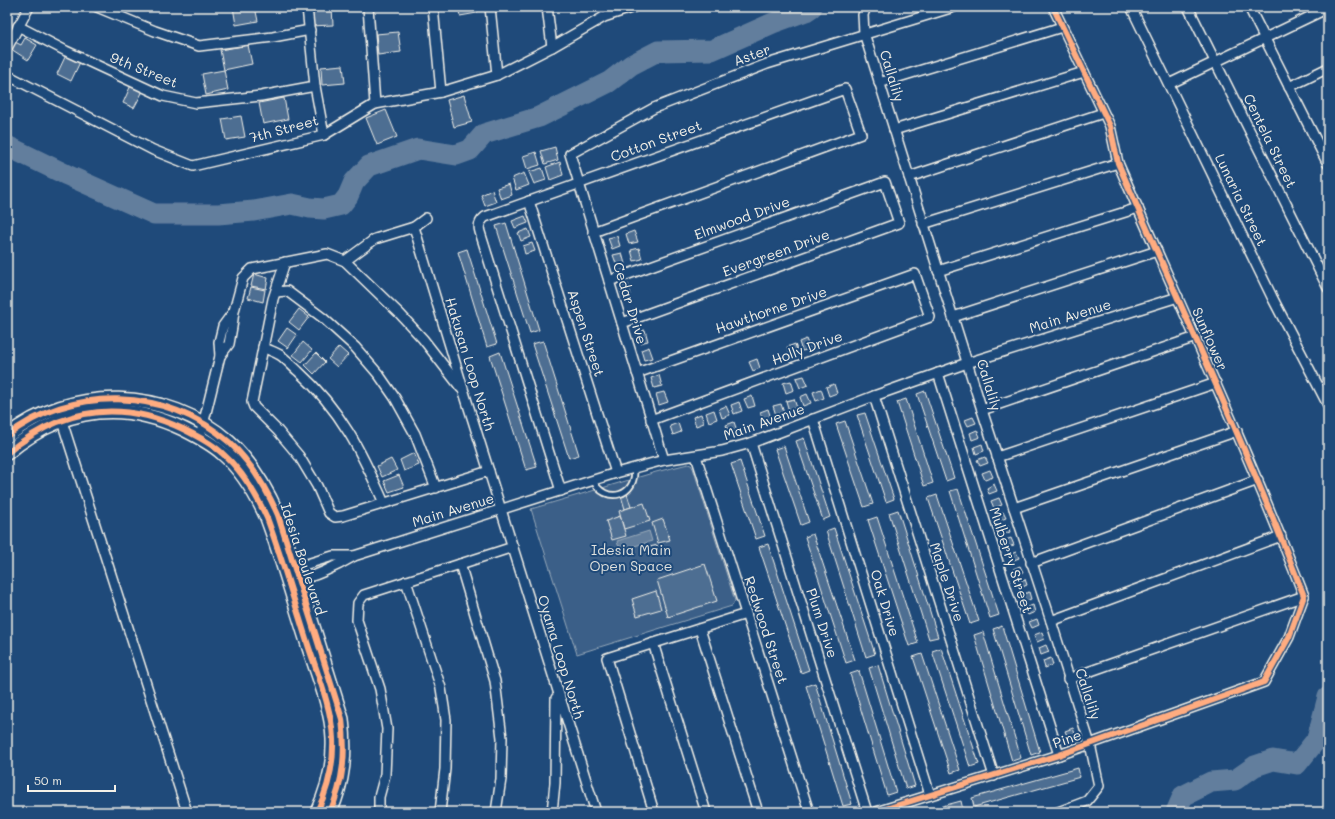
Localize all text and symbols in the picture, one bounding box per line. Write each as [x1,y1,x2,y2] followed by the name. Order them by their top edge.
[731,39,773,70] street label: Aster
[108,47,181,92] street label: 9th Street
[876,48,909,104] street label: Callalily
[1239,91,1301,191] street label: Centela Street
[247,110,321,147] street label: 7th Street
[608,115,704,166] street label: Cotton Street
[1211,150,1272,249] street label: Lunaria Street
[691,191,792,244] street label: Elmwood Drive
[720,224,832,281] street label: Evergreen Drive
[609,260,652,346] street label: Cedar Drive
[712,282,829,338] street label: Hawthorne Drive
[563,287,610,379] street label: Aspen Street
[1027,294,1113,337] street label: Main Avenue
[441,295,500,433] street label: Hakusan Loop North
[1188,304,1233,373] street label: Sunflower
[769,326,845,369] street label: Holly Drive
[973,357,1006,413] street label: Callalily
[721,399,807,444] street label: Main Avenue
[410,488,496,531] street label: Main Avenue
[276,500,331,617] street label: Idesia Boulevard
[985,504,1038,615] street label: Mulberry Street
[590,540,672,575] park label: Idesia Main Open Space
[926,540,969,624] street label: Maple Drive
[866,567,905,638] street label: Oak Drive
[740,574,793,686] street label: Redwood Street
[802,585,843,660] street label: Plum Drive
[534,593,589,721] street label: Oyama Loop North
[1071,666,1106,722] street label: Callalily
[1050,725,1084,752] street label: Pine
[28,767,115,793] scale bar
[34,772,62,788] text: 50 m

